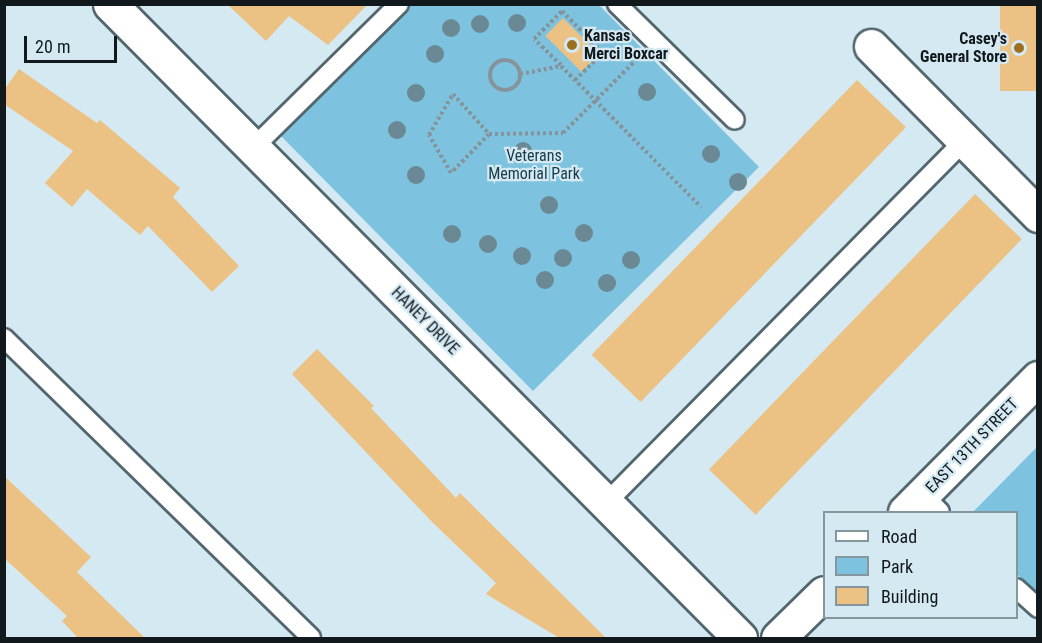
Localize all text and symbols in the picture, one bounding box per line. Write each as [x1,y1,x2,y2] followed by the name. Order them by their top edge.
[27,24,120,62] scale bar
[584,26,668,64] place label: Kansas Merci Boxcar
[920,29,1007,67] place label: Casey's General Store
[35,36,70,57] text: 20 m
[565,38,579,52] marker: Kansas Merci Boxcar
[1012,41,1026,55] marker: Casey's General Store
[488,146,580,184] park label: Veterans Memorial Park
[387,283,463,359] street label: HANEY DRIVE
[922,394,1022,498] street label: EAST 13TH STREET
[823,511,1018,619] legend
[881,526,917,547] text: Road
[881,556,913,577] text: Park
[881,586,938,607] text: Building

